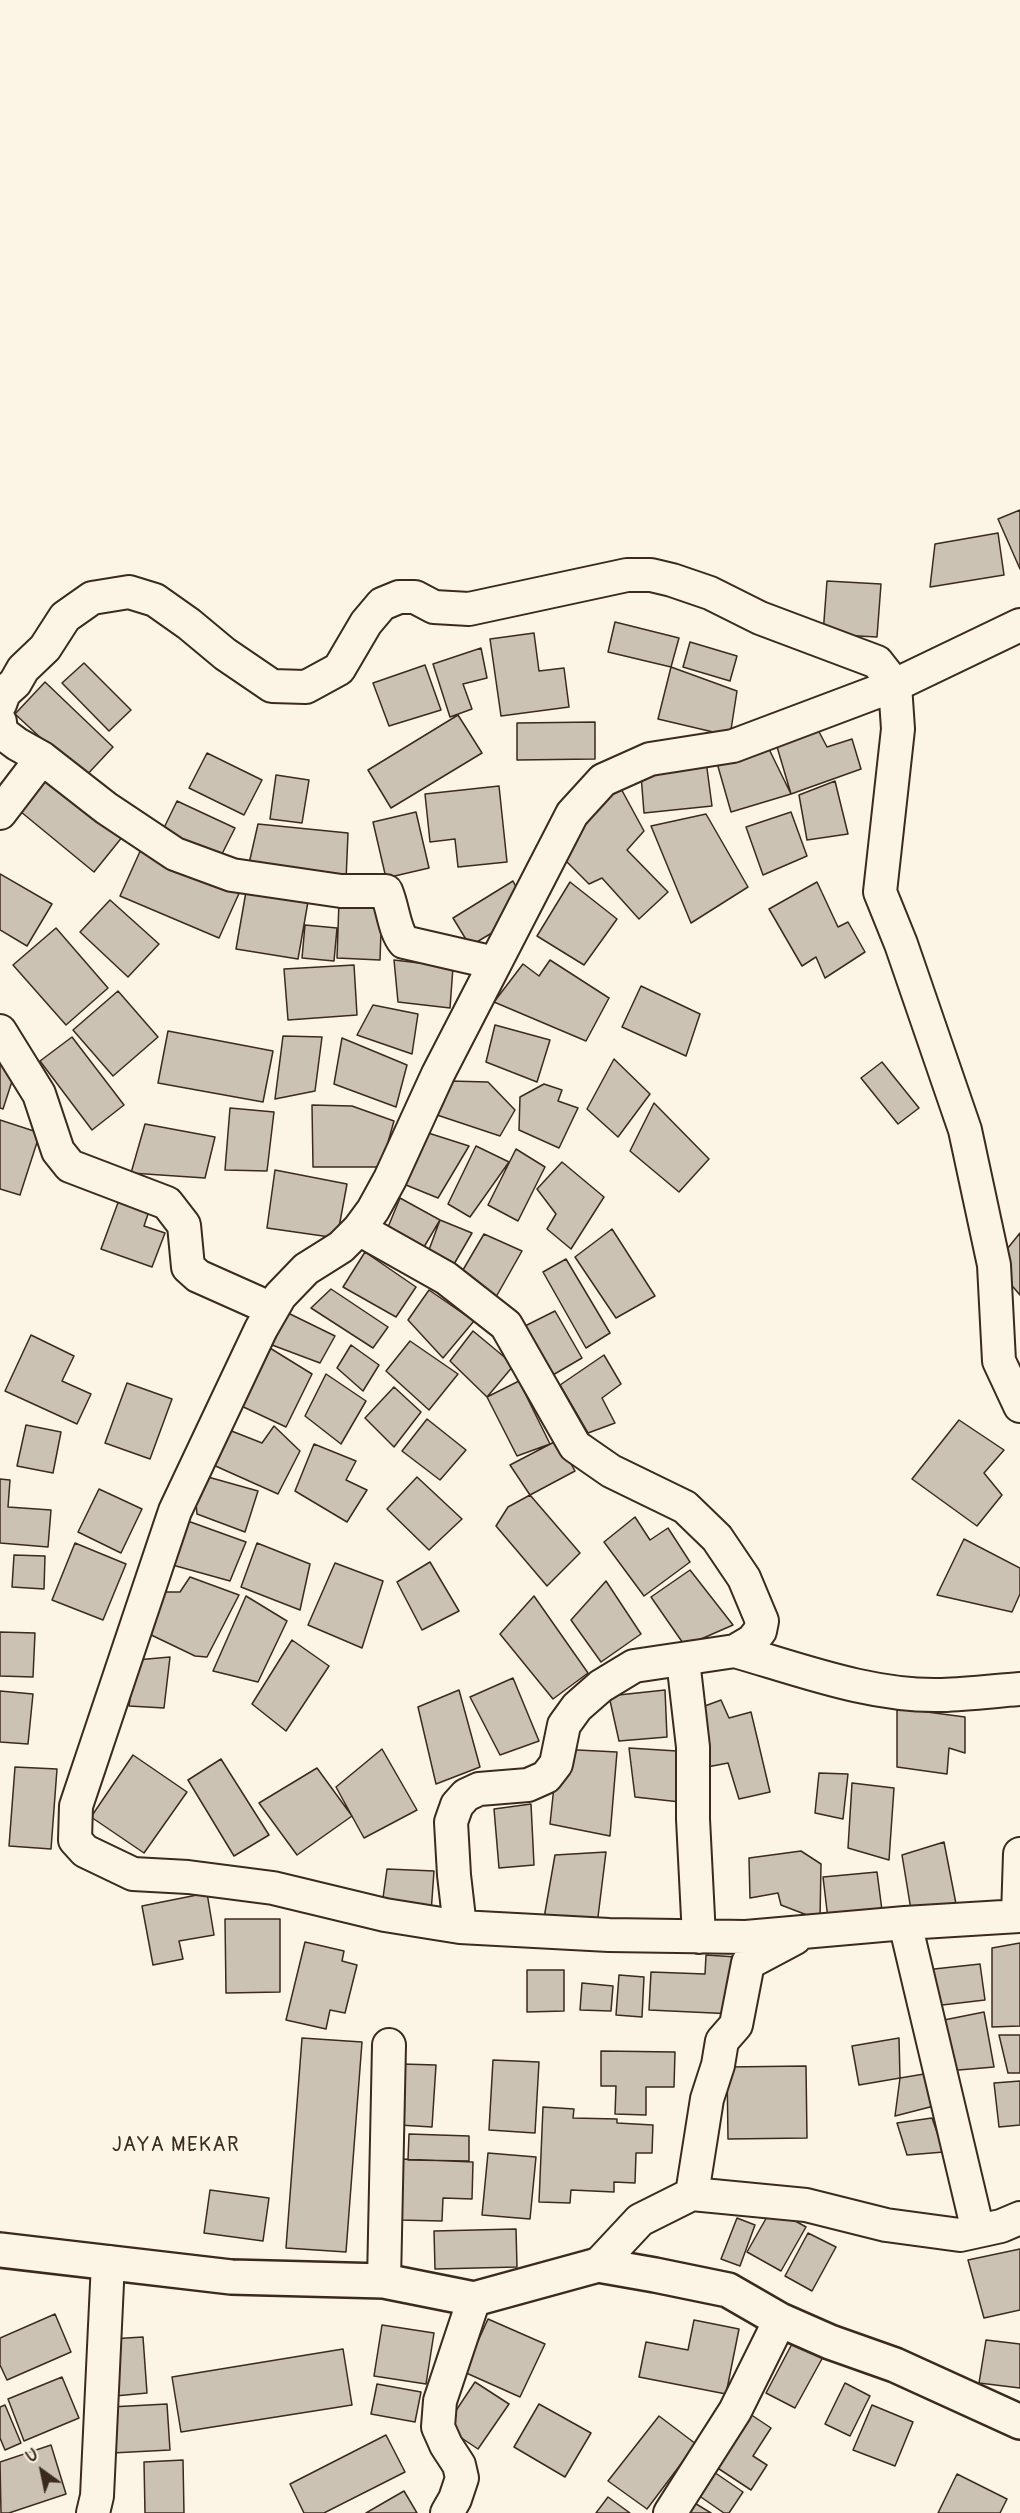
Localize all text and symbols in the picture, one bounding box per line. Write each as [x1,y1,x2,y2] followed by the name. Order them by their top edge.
[112,2134,240,2158] district label: JAYA MEKAR
[12,2441,72,2501] north arrow
[22,2445,42,2467] text: U

